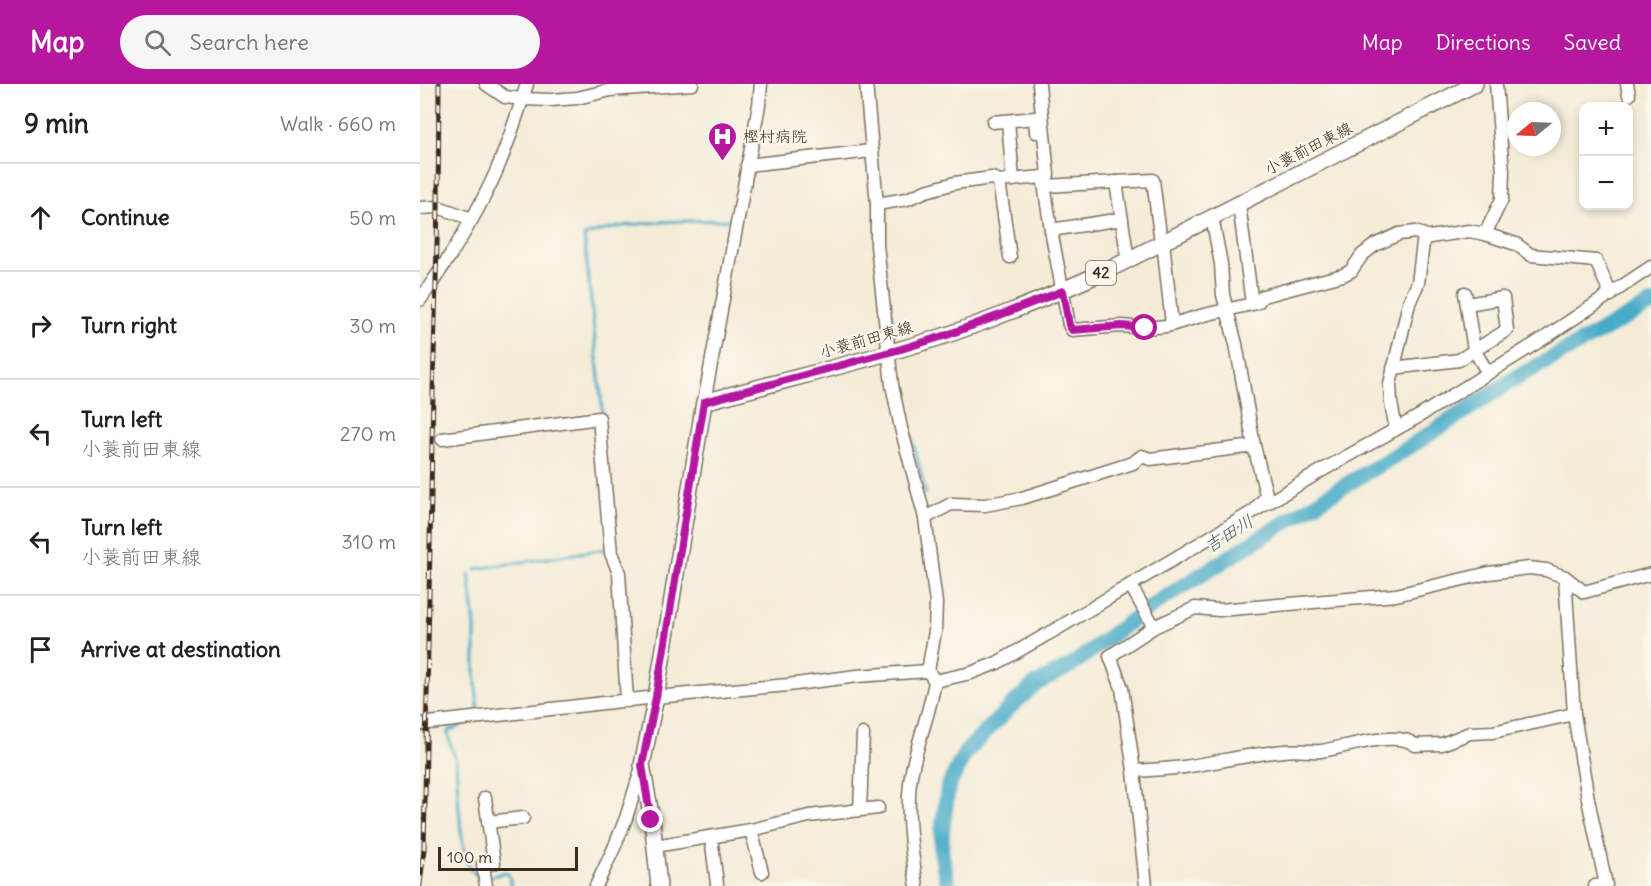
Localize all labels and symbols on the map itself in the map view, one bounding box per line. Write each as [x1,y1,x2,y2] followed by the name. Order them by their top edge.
[1507,102,1561,156] north arrow
[1261,117,1355,179] street label: 小蓑前田東線
[706,120,738,162] hospital icon: 樫村病院
[743,126,807,146] place label: 樫村病院
[1086,261,1116,285] road number: 42
[1131,314,1157,340] route start
[817,316,915,362] street label: 小蓑前田東線
[1200,510,1258,558] water label: 吉田川
[637,806,663,832] route end
[438,844,578,872] scale bar

